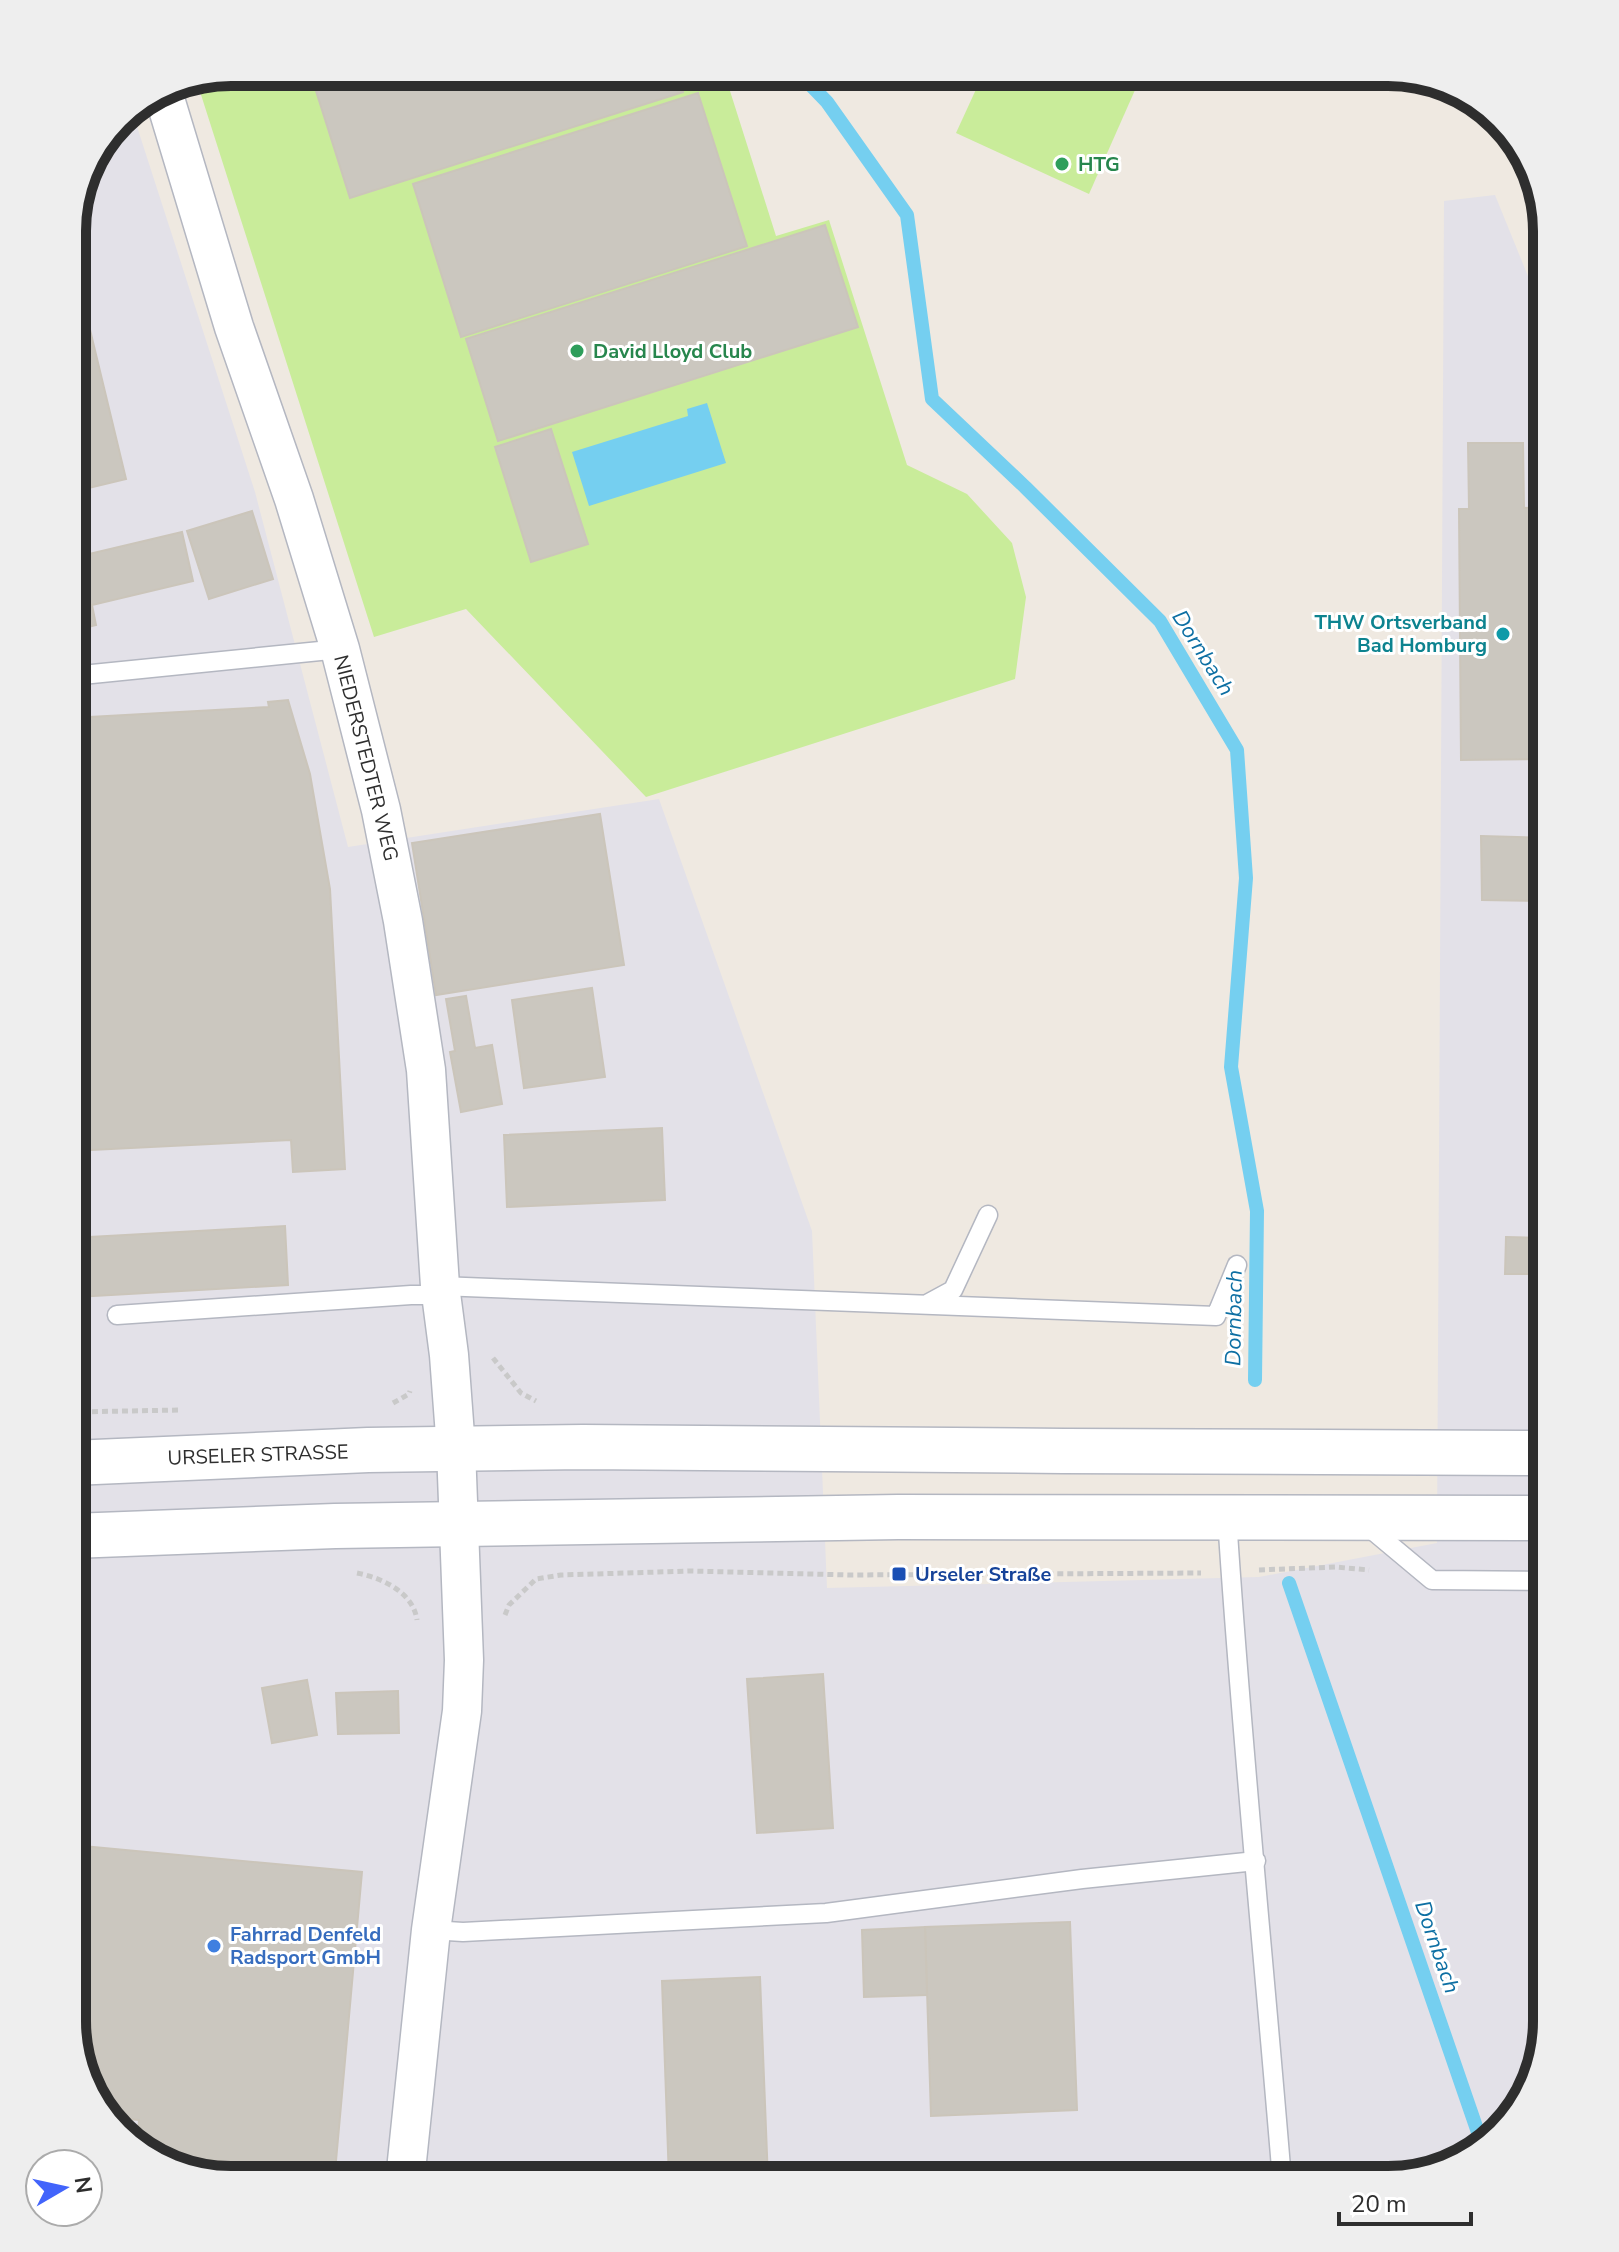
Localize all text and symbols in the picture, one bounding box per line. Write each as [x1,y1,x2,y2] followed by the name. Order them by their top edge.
[1078,151,1120,178] place label: HTG
[1053,155,1071,173] marker: HTG
[593,338,752,365] place label: David Lloyd Club
[568,342,586,360] marker: David Lloyd Club
[1165,604,1241,702] water label: Dornbach
[1314,609,1487,659] place label: THW Ortsverband Bad Homburg
[1494,625,1512,643] marker: THW Ortsverband Bad Homburg
[327,652,405,864] street label: NIEDERSTEDTER WEG
[1218,1270,1250,1366] water label: Dornbach
[167,1438,349,1472] street label: URSELER STRASSE
[915,1561,1051,1588] place label: Urseler Straße
[890,1565,908,1583] marker: Urseler Straße
[1407,1897,1467,1997] water label: Dornbach
[230,1921,381,1971] place label: Fahrrad Denfeld Radsport GmbH
[205,1937,223,1955] marker: Fahrrad Denfeld Radsport GmbH
[24,2148,104,2228] north arrow
[67,2175,99,2196] text: N
[1339,2176,1471,2226] scale bar
[1351,2188,1407,2220] text: 20 m

